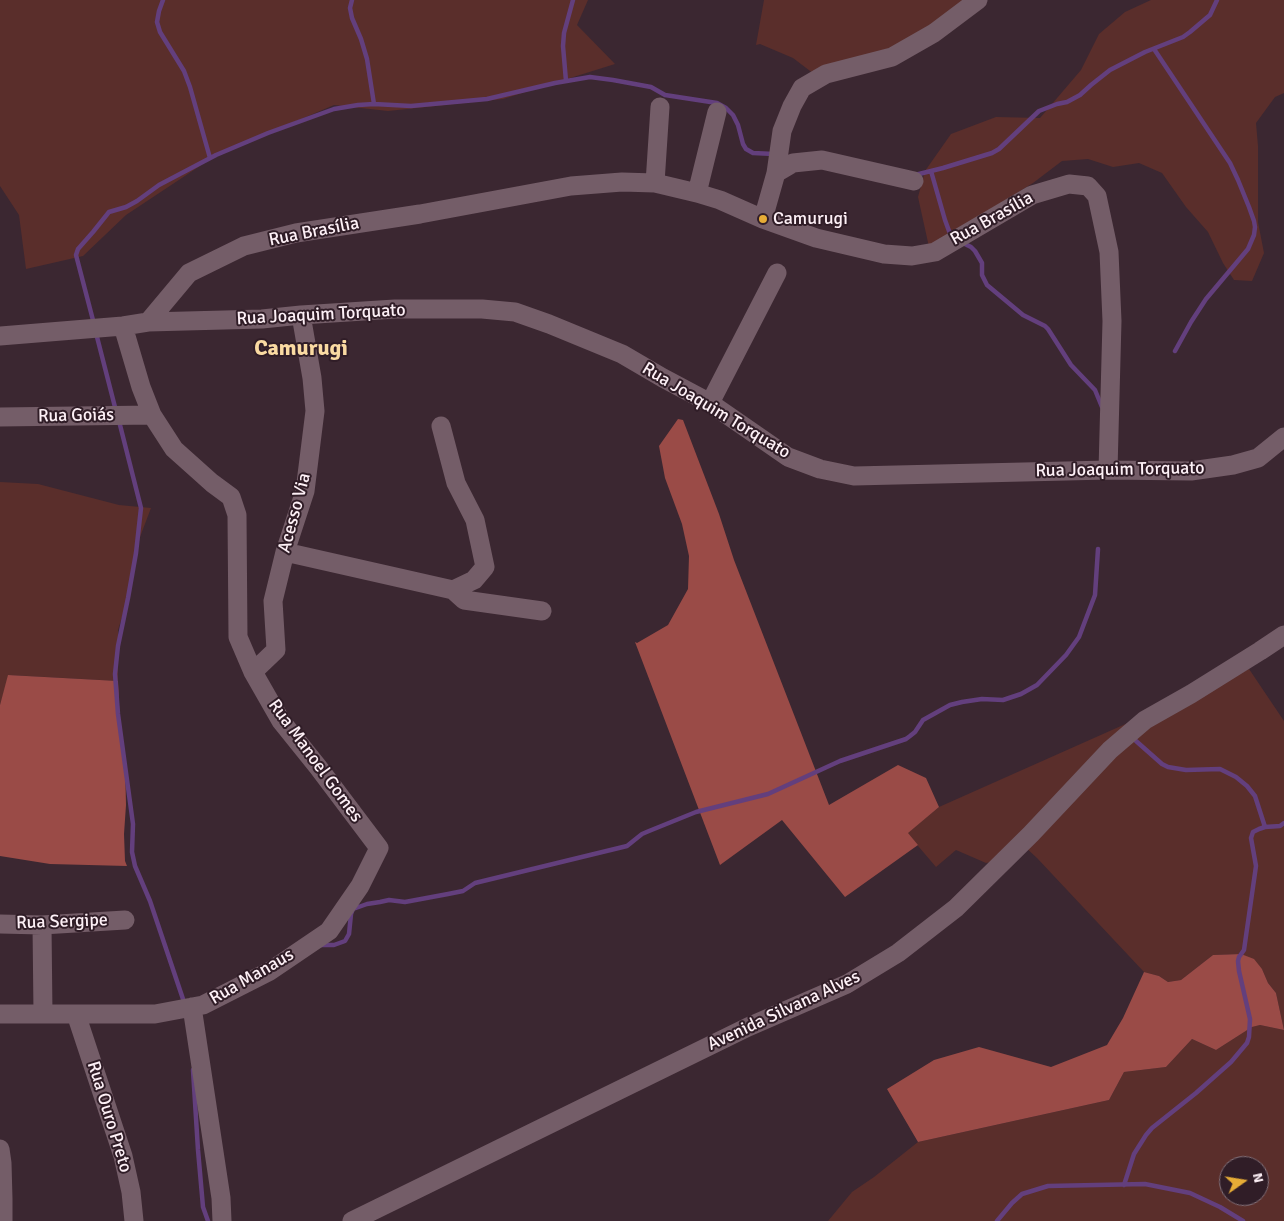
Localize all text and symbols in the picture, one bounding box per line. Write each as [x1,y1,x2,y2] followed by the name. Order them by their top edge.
[947,187,1037,251] street label: Rua Brasília
[773,208,848,230] place label: Camurugi
[267,213,361,251] street label: Rua Brasília
[757,213,769,225] marker: Camurugi
[236,300,406,330] street label: Rua Joaquim Torquato
[254,336,348,362] district label: Camurugi
[638,358,794,464] street label: Rua Joaquim Torquato
[38,405,114,427] street label: Rua Goiás
[1035,458,1205,482] street label: Rua Joaquim Torquato
[274,471,316,555] street label: Acesso Via
[263,695,367,827] street label: Rua Manoel Gomes
[16,910,108,934] street label: Rua Sergipe
[206,944,298,1010] street label: Rua Manaus
[704,966,864,1056] street label: Avenida Silvana Alves
[82,1059,136,1175] street label: Rua Ouro Preto
[1219,1156,1269,1206] north arrow
[1249,1171,1268,1184] text: N

